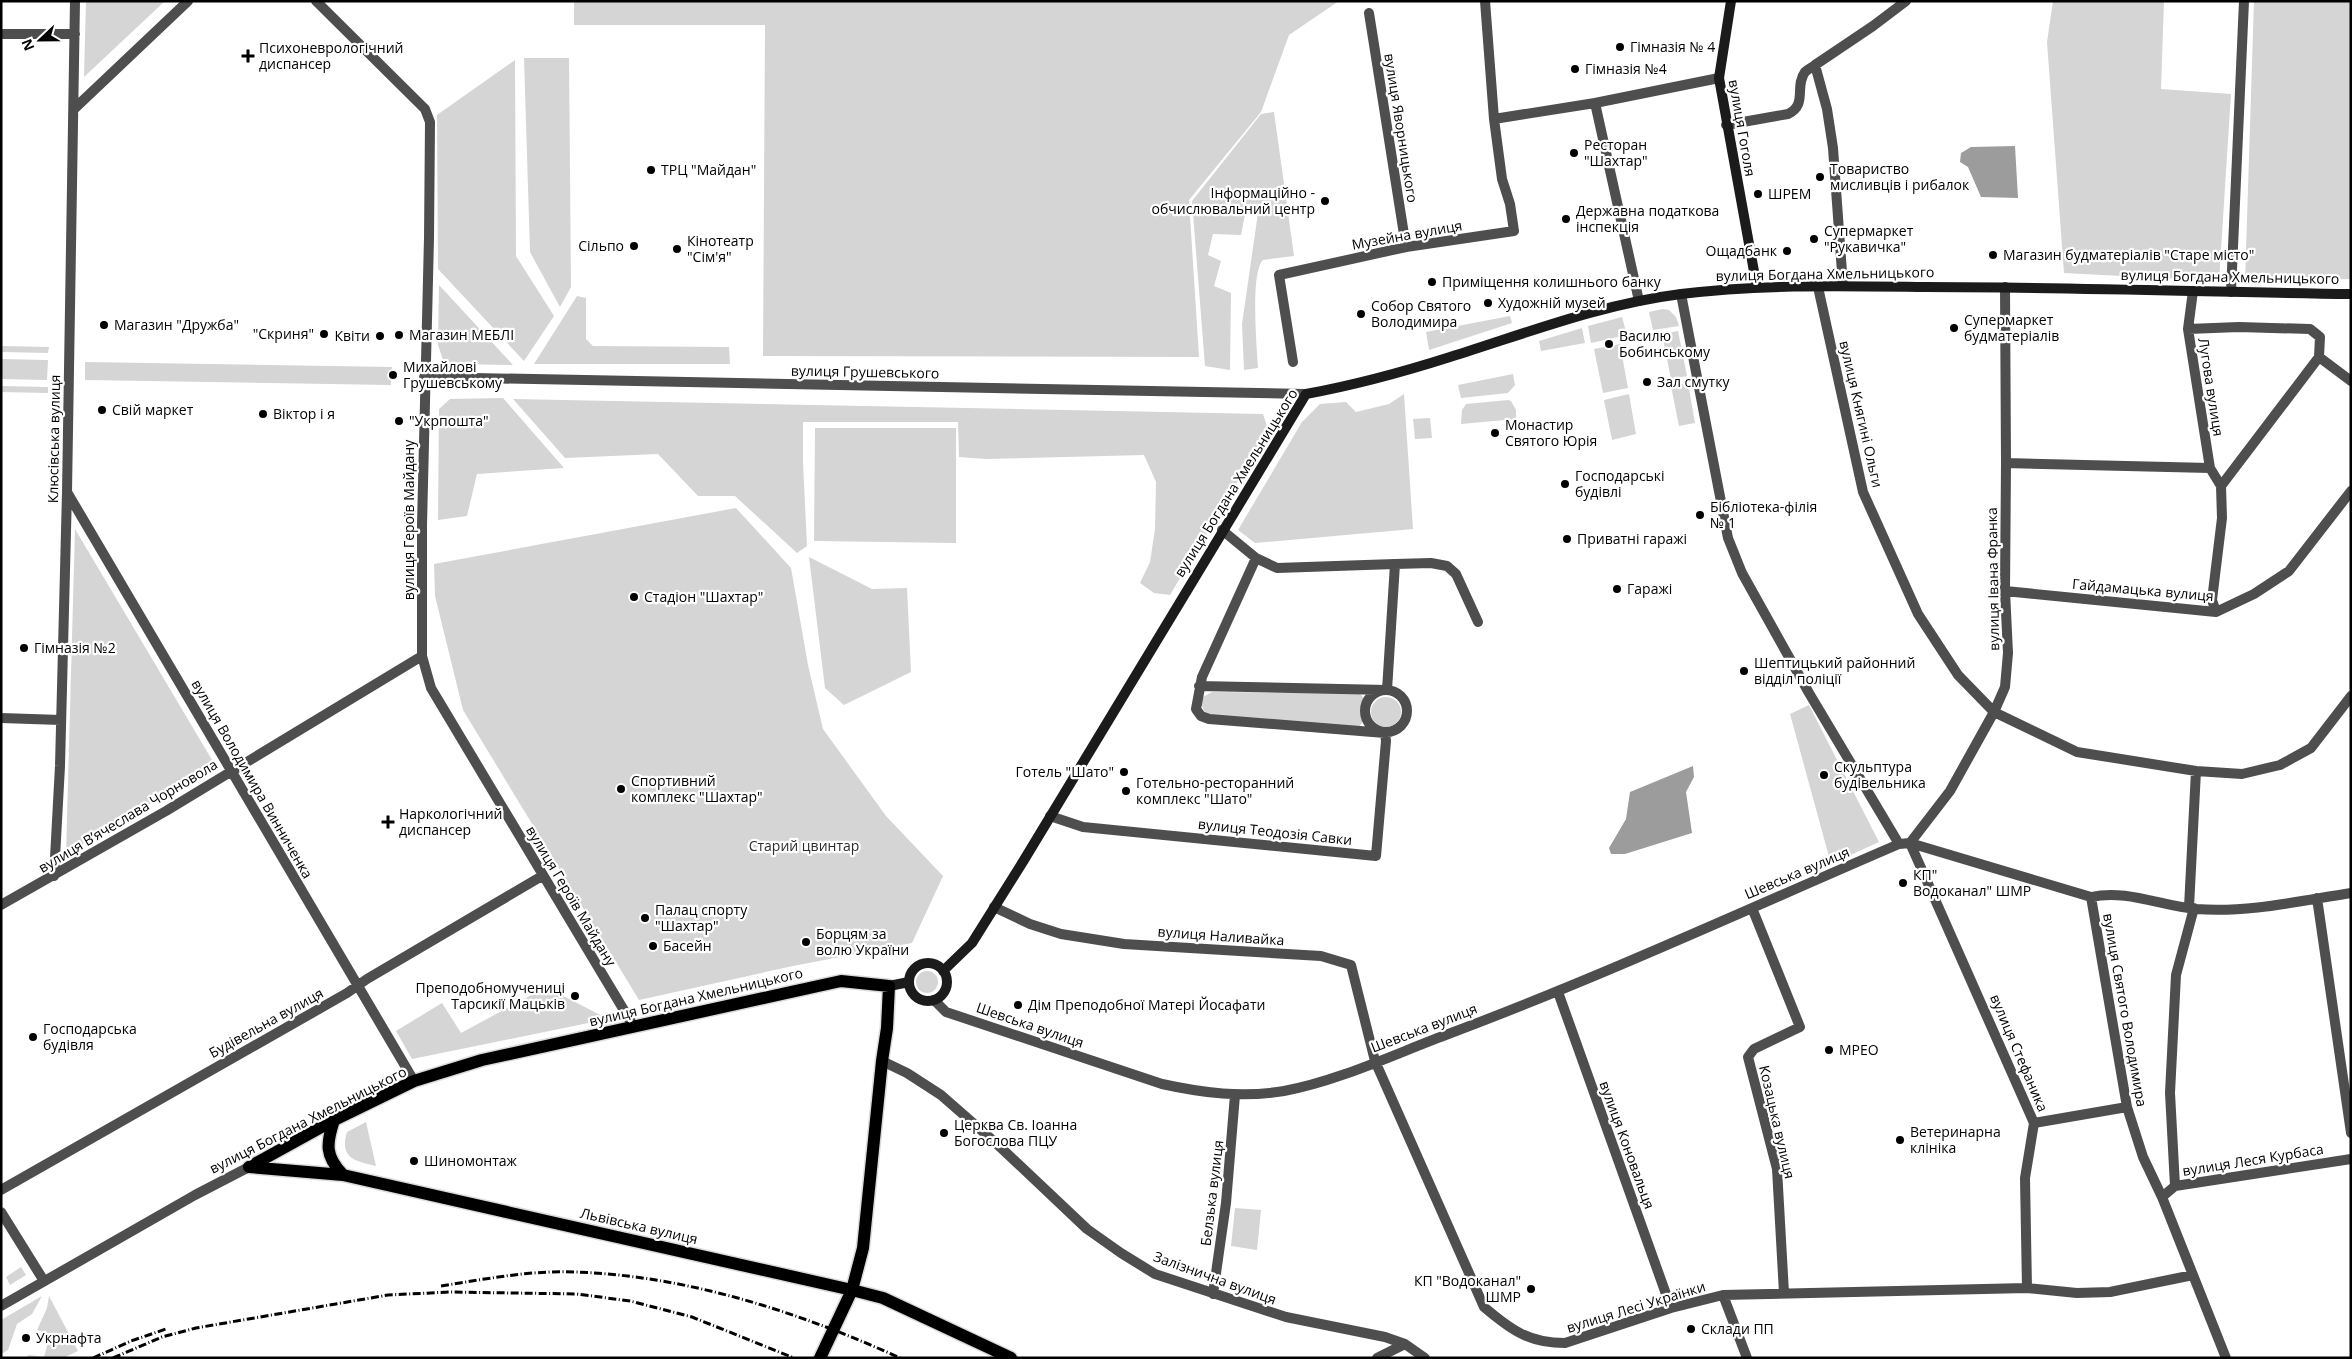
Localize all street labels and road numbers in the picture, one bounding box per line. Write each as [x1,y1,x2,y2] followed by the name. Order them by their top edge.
[1380,52,1423,204] street label: вулиця Яворницького
[1725,78,1760,178] street label: вулиця Гоголя
[1350,215,1464,254] street label: Музейна вулиця
[1716,262,1934,285] street label: вулиця Богдана Хмельницького
[2121,265,2339,288] street label: вулиця Богдана Хмельницького
[2194,336,2229,437] street label: Лугова вулиця
[1835,339,1888,489] street label: вулиця Княгині Ольги
[791,361,939,382] street label: вулиця Грушевського
[43,375,64,503] street label: Клюсівська вулиця
[1170,385,1302,580] street label: вулиця Богдана Хмельницького
[399,439,418,600] street label: вулиця Героїв Майдану
[1982,507,2003,651] street label: вулиця Івана Франка
[2071,574,2215,605] street label: Гайдамацька вулиця
[187,676,317,882] street label: вулиця Володимира Винниченка
[35,754,221,877] street label: вулиця Вʼячеслава Чорновола
[1197,814,1353,849] street label: вулиця Теодозія Савки
[522,822,621,970] street label: вулиця Героїв Майдану
[1741,842,1852,903] street label: Шевська вулиця
[2099,912,2152,1108] street label: вулиця Святого Володимира
[1157,922,1285,949] street label: вулиця Наливайка
[587,963,805,1030] street label: вулиця Богдана Хмельницького
[205,983,326,1062] street label: Будівельна вулиця
[1986,991,2053,1114] street label: вулиця Стефаника
[974,997,1086,1052] street label: Шевська вулиця
[1368,999,1480,1057] street label: Шевська вулиця
[206,1061,409,1178] street label: вулиця Богдана Хмельницького
[1755,1063,1800,1180] street label: Козацька вулиця
[1595,1078,1659,1211] street label: вулиця Коновальця
[1196,1139,1227,1247] street label: Белзька вулиця
[2181,1139,2325,1180] street label: вулиця Леся Курбаса
[579,1203,700,1248] street label: Львівська вулиця
[1151,1246,1279,1309] street label: Залізнична вулиця
[1564,1276,1708,1337] street label: вулиця Лесі Українки

